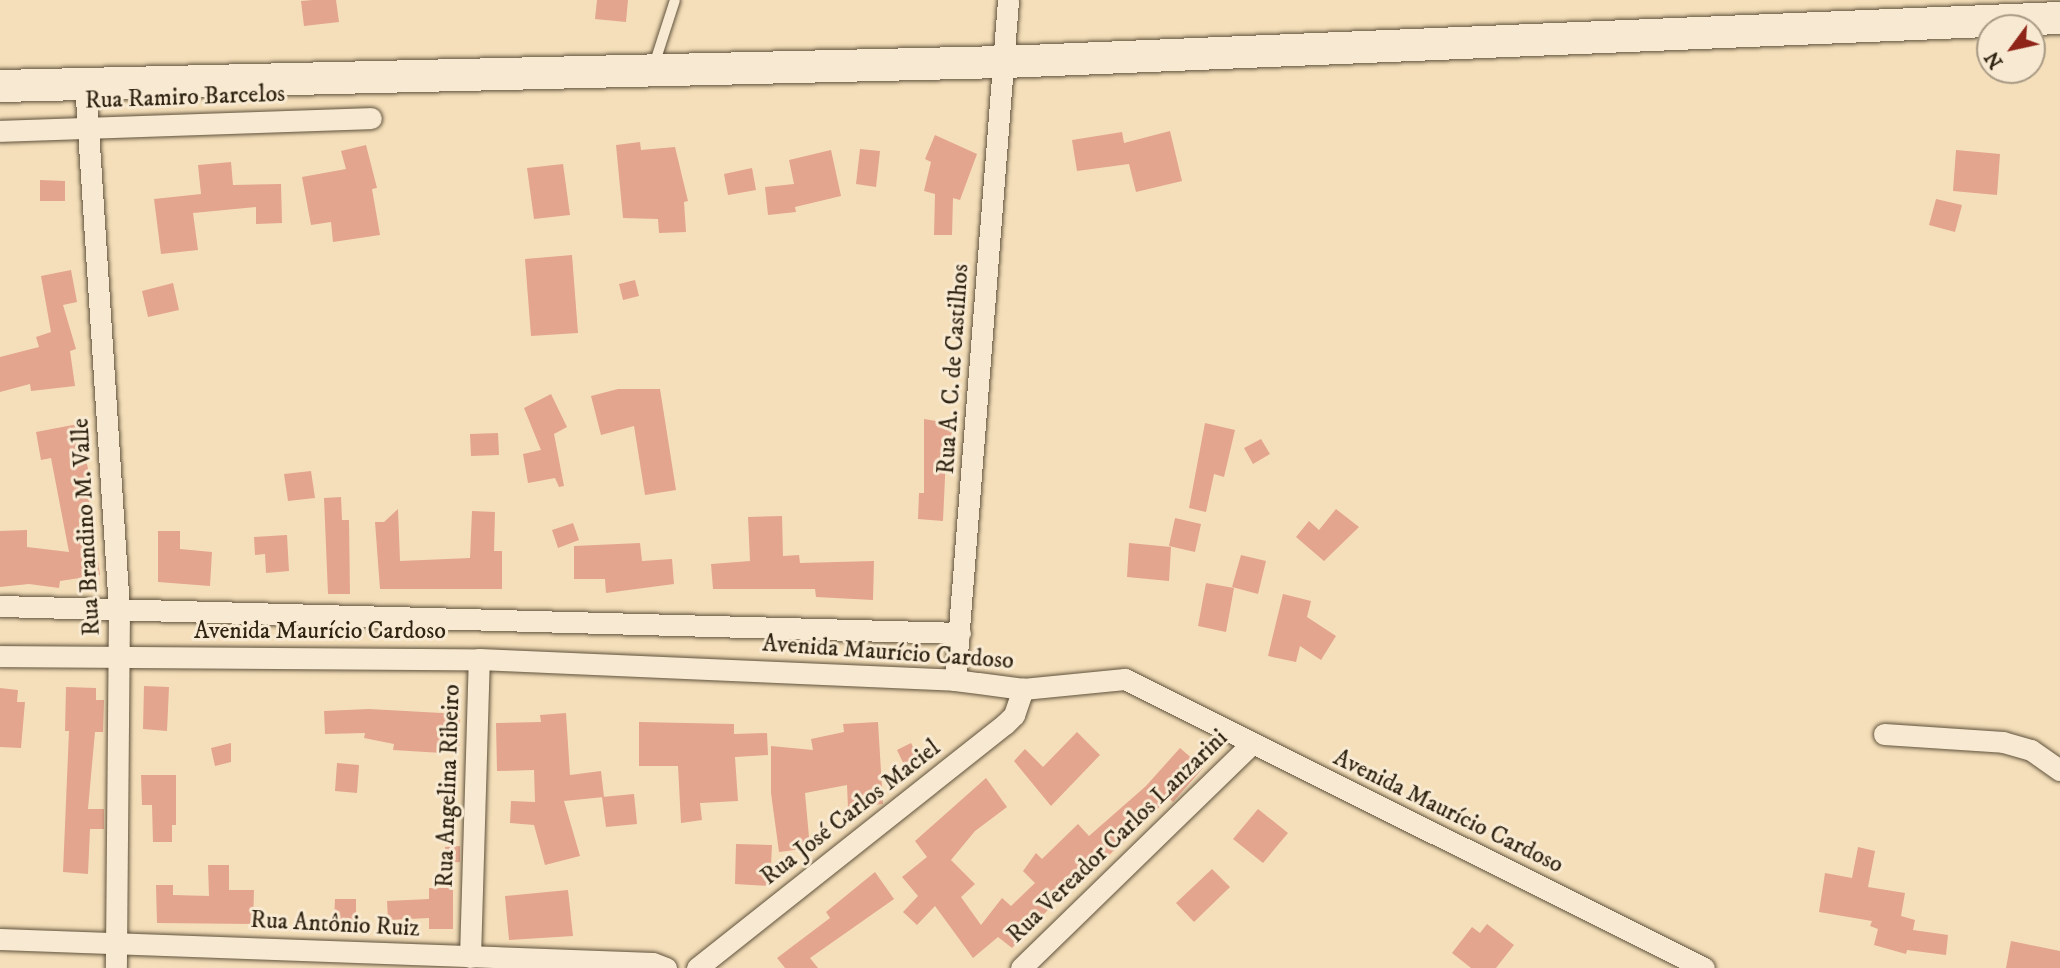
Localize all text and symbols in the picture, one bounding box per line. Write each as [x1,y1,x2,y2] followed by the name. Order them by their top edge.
[1976,14,2046,84] north arrow
[1981,47,2009,72] text: N
[84,80,286,116] street label: Rua Ramiro Barcelos
[932,263,976,475] street label: Rua A. C. de Castilhos
[67,417,107,637] street label: Rua Brandino M. Valle
[194,618,446,646] street label: Avenida Maurício Cardoso
[761,630,1015,676] street label: Avenida Maurício Cardoso
[431,684,467,888] street label: Rua Angelina Ribeiro
[1002,724,1234,950] street label: Rua Vereador Carlos Lanzarini
[756,734,946,892] street label: Rua José Carlos Maciel
[1329,744,1567,880] street label: Avenida Maurício Cardoso
[250,906,420,944] street label: Rua Antônio Ruiz

